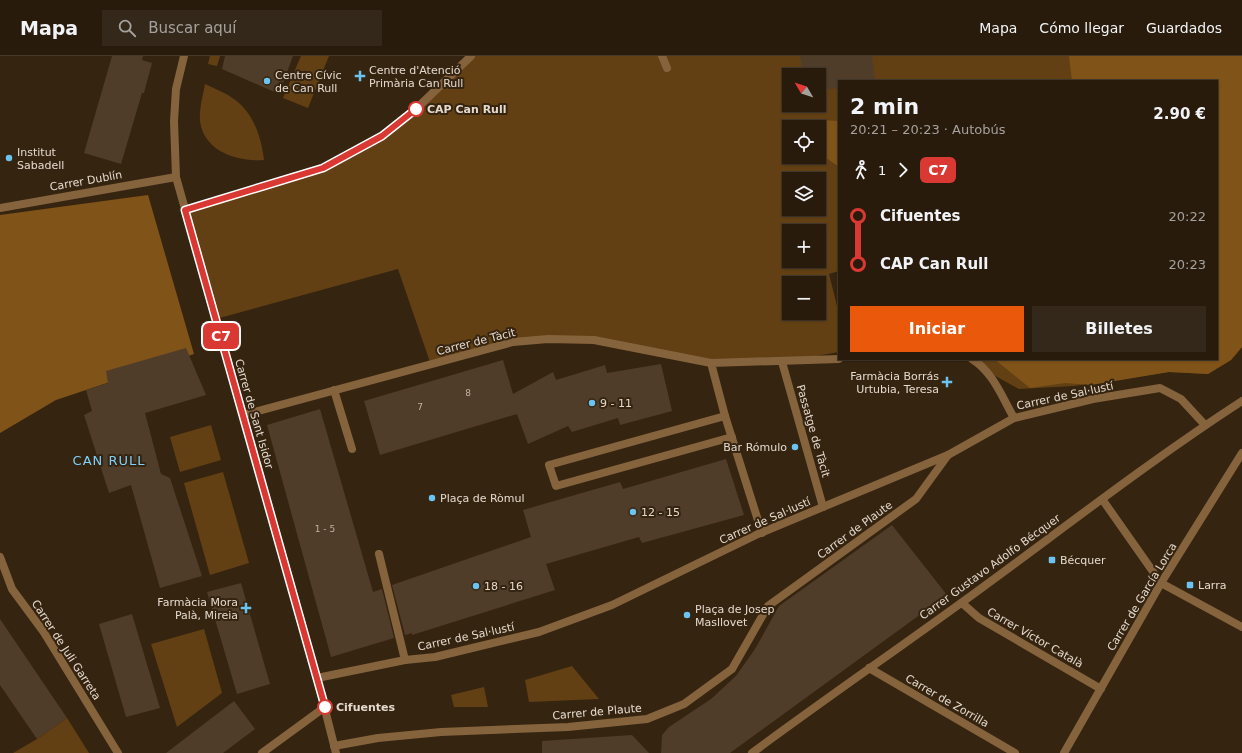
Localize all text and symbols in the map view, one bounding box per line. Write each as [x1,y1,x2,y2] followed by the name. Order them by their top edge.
[102,10,382,46] search box
[20,17,78,39] text: Mapa
[116,17,138,39] icon: search
[148,19,237,37] text: Buscar aquí
[979,20,1017,36] text: Mapa
[1039,20,1124,36] text: Cómo llegar
[1146,20,1222,36] text: Guardados
[369,64,463,90] place label: Centre d'Atenció Primària Can Rull
[782,68,826,112] north arrow
[782,68,826,320] map controls
[275,69,342,95] place label: Centre Cívic de Can Rull
[354,70,366,82] marker: Centre d'Atenció Primària Can Rull
[262,76,272,86] marker: Centre Cívic de Can Rull
[850,94,919,119] text: 2 min
[408,101,424,117] marker: CAP Can Rull
[427,103,506,116] place label: CAP Can Rull
[1153,105,1206,123] text: 2.90 €
[782,120,826,164] button: locate
[850,122,1006,137] text: 20:21 – 20:23 · Autobús
[17,146,64,172] place label: Institut Sabadell
[4,153,14,163] marker: Institut Sabadell
[850,159,872,181] icon: walk
[892,159,914,181] icon: forward
[928,162,948,178] text: C7
[878,163,886,178] text: 1
[49,168,123,194] street label: Carrer Dublín
[782,172,826,216] button: layers
[880,207,960,225] text: Cifuentes
[1169,209,1206,224] text: 20:22
[782,224,826,268] button: +
[880,255,988,273] text: CAP Can Rull
[1169,257,1206,272] text: 20:23
[782,276,826,320] button: −
[850,306,1024,352] button: Iniciar
[1032,306,1206,352] button: Billetes
[203,323,239,349] line badge: C7
[435,326,517,358] street label: Carrer de Tàcit
[211,328,231,344] text: C7
[232,357,276,471] street label: Carrer de Sant Isidor
[850,370,939,396] place label: Farmàcia Borrás Urtubia, Teresa
[942,377,952,387] marker: Farmàcia Borrás Urtubia, Teresa
[1015,379,1115,413] street label: Carrer de Sal·lustí
[794,383,833,479] street label: Passatge de Tàcit
[465,388,471,398] house number: 8
[600,397,632,410] place label: 9 - 11
[587,398,597,408] marker: 9 - 11
[417,402,423,412] house number: 7
[723,441,787,454] place label: Bar Rómulo
[790,442,800,452] marker: Bar Rómulo
[73,453,145,468] district label: CAN RULL
[440,492,525,505] place label: Plaça de Ròmul
[427,493,437,503] marker: Plaça de Ròmul
[717,495,813,547] street label: Carrer de Sal·lustí
[815,498,895,562] street label: Carrer de Plaute
[641,506,680,519] place label: 12 - 15
[628,507,638,517] marker: 12 - 15
[917,511,1063,622] street label: Carrer Gustavo Adolfo Bécquer
[315,524,335,534] house number: 1 - 5
[1105,541,1179,653] street label: Carrer de García Lorca
[1060,554,1106,567] place label: Bécquer
[1047,555,1057,565] marker: Bécquer
[1198,579,1226,592] place label: Larra
[484,580,523,593] place label: 18 - 16
[1185,580,1195,590] marker: Larra
[471,581,481,591] marker: 18 - 16
[157,596,238,622] place label: Farmàcia Mora Palà, Mireia
[29,598,103,702] street label: Carrer de Juli Garreta
[241,603,251,613] marker: Farmàcia Mora Palà, Mireia
[695,603,774,629] place label: Plaça de Josep Masllovet
[985,605,1085,671] street label: Carrer Víctor Català
[682,610,692,620] marker: Plaça de Josep Masllovet
[416,620,516,654] street label: Carrer de Sal·lustí
[903,672,991,730] street label: Carrer de Zorrilla
[317,699,333,715] marker: Cifuentes
[336,701,395,714] place label: Cifuentes
[552,702,642,722] street label: Carrer de Plaute

